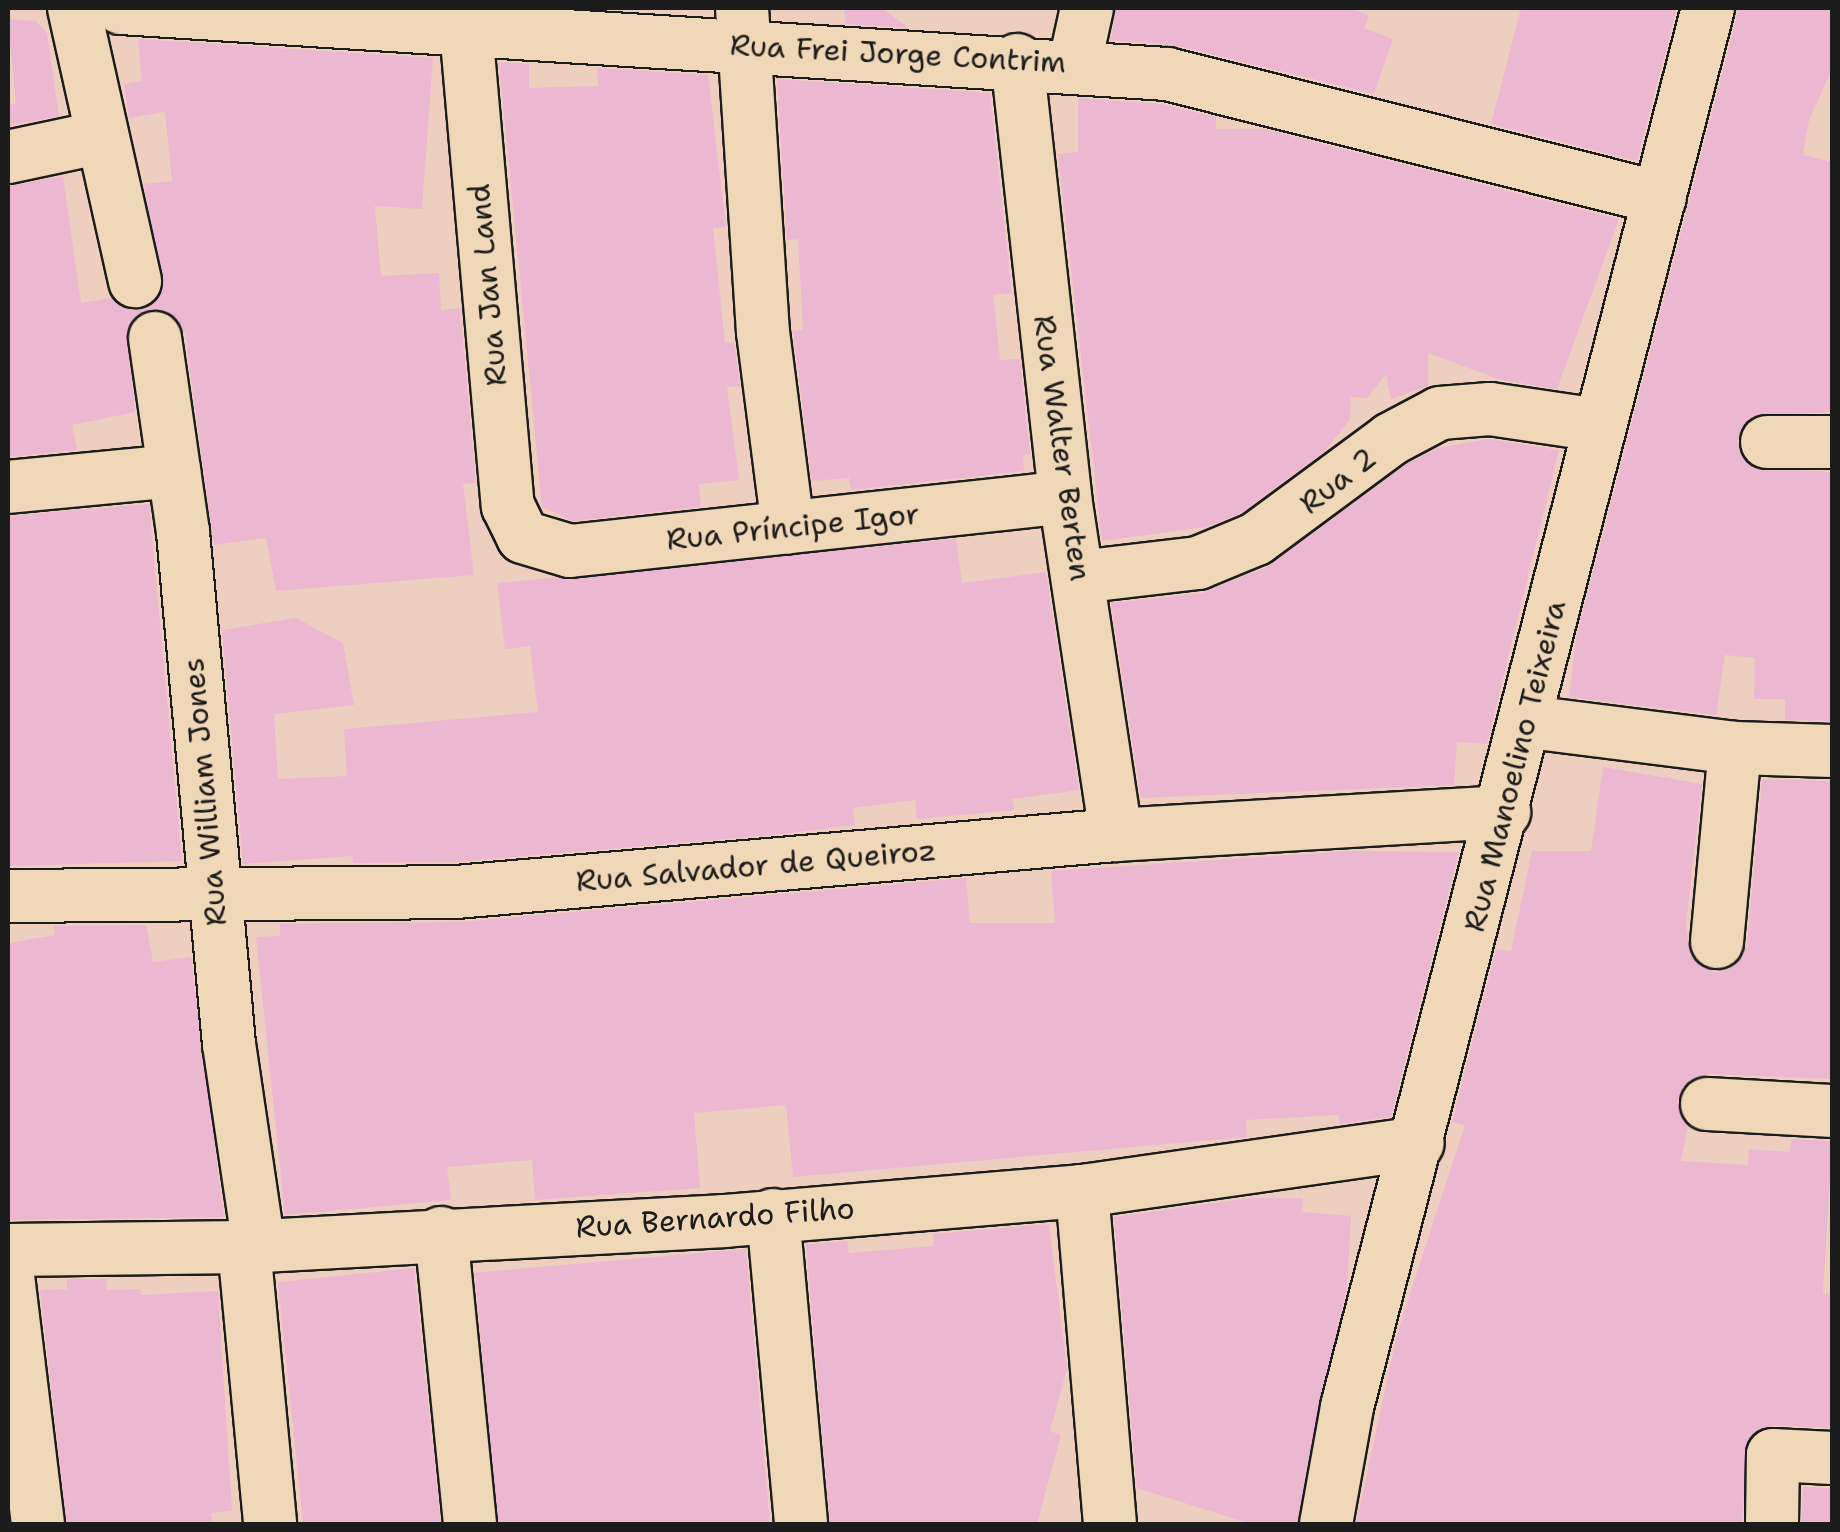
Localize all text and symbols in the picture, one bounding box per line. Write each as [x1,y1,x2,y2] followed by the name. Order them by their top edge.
[729,27,1067,81] street label: Rua Frei Jorge Contrim
[461,182,515,388] street label: Rua Jan Land
[1026,313,1098,583] street label: Rua Walter Berten
[1293,440,1383,522] street label: Rua 2
[665,496,921,558] street label: Rua Príncipe Igor
[1456,596,1574,936] street label: Rua Manoelino Teixeira
[175,656,235,928] street label: Rua William Jones
[574,832,938,900] street label: Rua Salvador de Queiroz
[574,1190,856,1246] street label: Rua Bernardo Filho

